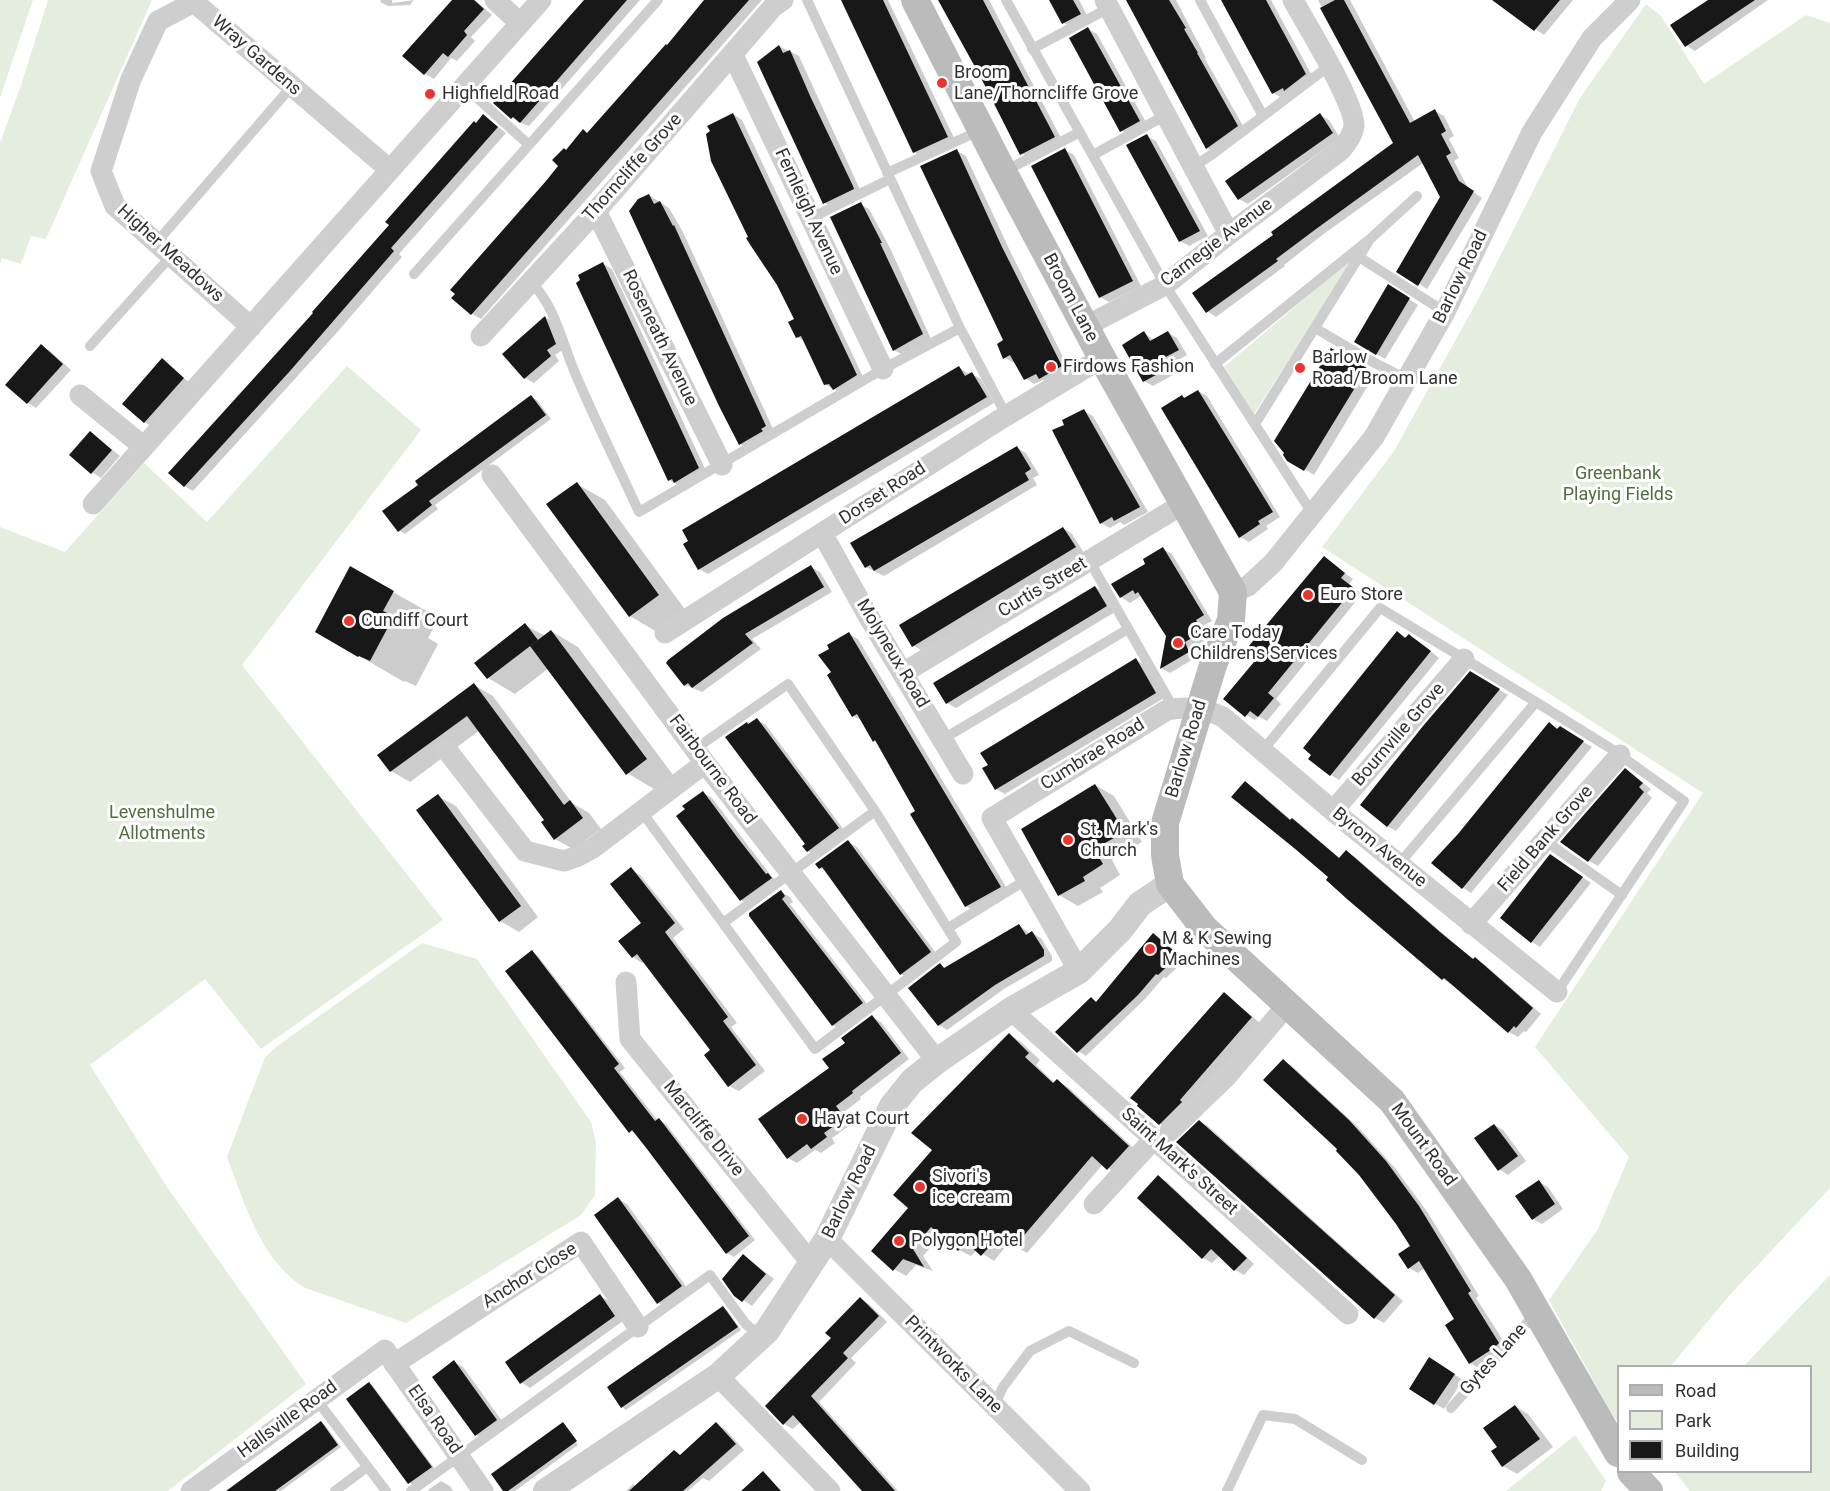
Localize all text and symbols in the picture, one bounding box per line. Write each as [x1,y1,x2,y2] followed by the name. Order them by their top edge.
[207,11,305,101] street label: Wray Gardens
[954,62,1138,104] place label: Broom Lane/Thorncliffe Grove
[935,76,949,90] marker: Broom Lane/Thorncliffe Grove
[442,83,559,105] place label: Highfield Road
[423,87,437,101] marker: Highfield Road
[579,110,687,226] street label: Thorncliffe Grove
[769,145,847,279] street label: Fernleigh Avenue
[1157,194,1277,292] street label: Carnegie Avenue
[112,201,228,307] street label: Higher Meadows
[1429,227,1493,327] street label: Barlow Road
[1038,250,1102,346] street label: Broom Lane
[617,266,701,410] street label: Roseneath Avenue
[1312,347,1458,389] place label: Barlow Road/Broom Lane
[1063,356,1194,378] place label: Firdows Fashion
[1044,360,1058,374] marker: Firdows Fashion
[1293,361,1307,375] marker: Barlow Road/Broom Lane
[836,458,930,530] street label: Dorset Road
[1563,463,1673,506] park label: Greenbank Playing Fields
[995,553,1091,623] street label: Curtis Street
[1320,584,1403,606] place label: Euro Store
[1301,588,1315,602] marker: Euro Store
[851,596,933,712] street label: Molyneux Road
[361,610,468,632] place label: Cundiff Court
[342,614,356,628] marker: Cundiff Court
[1190,622,1338,664] place label: Care Today Childrens Services
[1171,636,1185,650] marker: Care Today Childrens Services
[1348,679,1450,791] street label: Bournville Grove
[1162,698,1212,800] street label: Barlow Road
[664,711,760,829] street label: Fairbourne Road
[1037,714,1149,796] street label: Cumbrae Road
[1494,781,1598,897] street label: Field Bank Grove
[109,802,215,844] park label: Levenshulme Allotments
[1328,803,1430,893] street label: Byrom Avenue
[1080,819,1158,862] place label: St. Mark's Church
[1061,833,1075,847] marker: St. Mark's Church
[1162,928,1272,970] place label: M & K Sewing Machines
[1143,942,1157,956] marker: M & K Sewing Machines
[658,1077,748,1181] street label: Marcliffe Drive
[1386,1099,1460,1191] street label: Mount Road
[1116,1104,1242,1220] street label: Saint Mark's Street
[814,1108,909,1130] place label: Hayat Court
[795,1112,809,1126] marker: Hayat Court
[818,1142,882,1242] street label: Barlow Road
[932,1166,1010,1208] place label: Sivori's ice cream
[913,1180,927,1194] marker: Sivori's ice cream
[911,1230,1023,1252] place label: Polygon Hotel
[892,1234,906,1248] marker: Polygon Hotel
[479,1238,581,1314] street label: Anchor Close
[900,1312,1006,1418] street label: Printworks Lane
[1456,1320,1532,1400] street label: Gytes Lane
[1617,1365,1812,1473] legend
[234,1377,342,1463] street label: Hallsville Road
[1675,1380,1716,1401] text: Road
[402,1381,466,1459] street label: Elsa Road
[1675,1410,1711,1431] text: Park
[1675,1440,1739,1461] text: Building

